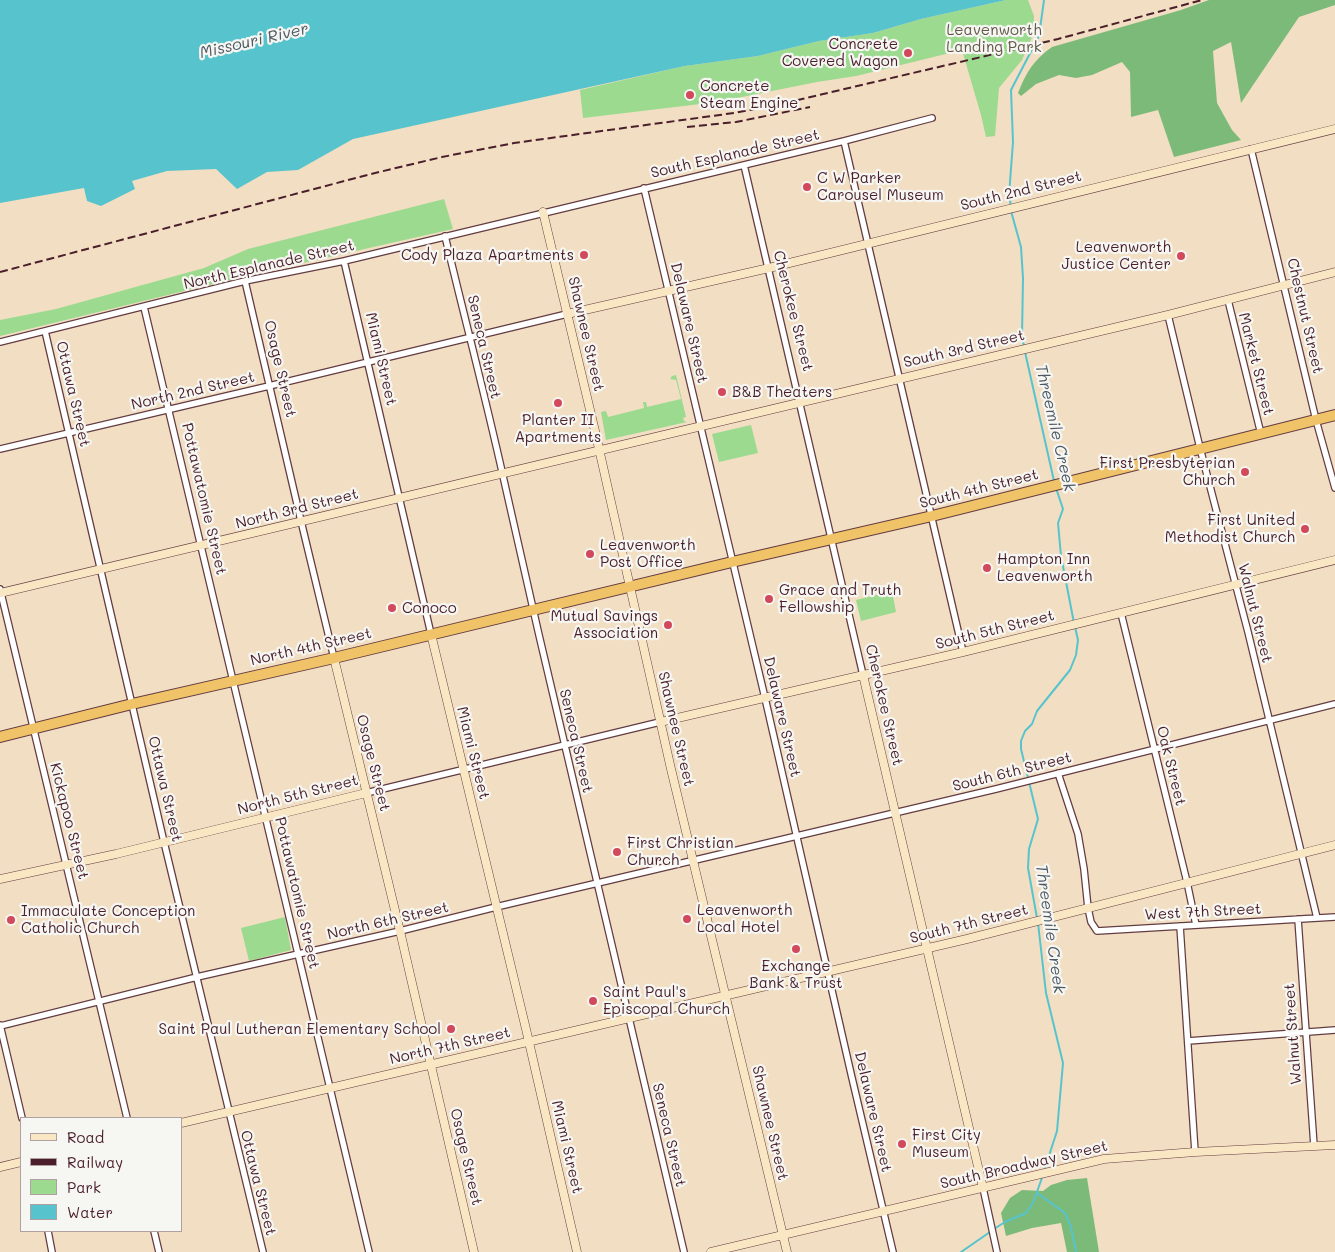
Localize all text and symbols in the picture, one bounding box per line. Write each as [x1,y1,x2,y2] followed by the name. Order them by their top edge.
[198,19,310,63] water label: Missouri River
[946,21,1042,56] park label: Leavenworth Landing Park
[782,35,898,70] place label: Concrete Covered Wagon
[902,47,914,59] marker: Concrete Covered Wagon
[700,77,798,112] place label: Concrete Steam Engine
[684,89,696,101] marker: Concrete Steam Engine
[649,126,821,182] street label: South Esplanade Street
[959,167,1083,215] street label: South 2nd Street
[817,169,944,204] place label: C W Parker Carousel Museum
[801,181,813,193] marker: C W Parker Carousel Museum
[182,237,356,293] street label: North Esplanade Street
[1061,238,1171,273] place label: Leavenworth Justice Center
[401,246,574,264] place label: Cody Plaza Apartments
[578,249,590,261] marker: Cody Plaza Apartments
[769,249,817,373] street label: Cherokee Street
[1175,250,1187,262] marker: Leavenworth Justice Center
[1283,256,1327,376] street label: Chestnut Street
[666,261,712,385] street label: Delaware Street
[564,275,608,393] street label: Shawnee Street
[463,293,505,401] street label: Seneca Street
[362,311,400,407] street label: Miami Street
[1235,311,1277,417] street label: Market Street
[260,319,300,419] street label: Osage Street
[902,326,1026,372] street label: South 3rd Street
[52,339,94,449] street label: Ottawa Street
[1031,362,1079,494] water label: Threemile Creek
[130,368,256,414] street label: North 2nd Street
[732,383,832,401] place label: B&B Theaters
[716,386,728,398] marker: B&B Theaters
[552,397,564,409] marker: Planter II Apartments
[515,411,601,446] place label: Planter II Apartments
[178,421,230,577] street label: Pottawatomie Street
[1099,454,1235,489] place label: First Presbyterian Church
[918,466,1040,512] street label: South 4th Street
[1239,466,1251,478] marker: First Presbyterian Church
[234,485,360,533] street label: North 3rd Street
[1165,511,1295,546] place label: First United Methodist Church
[1299,523,1311,535] marker: First United Methodist Church
[600,536,695,571] place label: Leavenworth Post Office
[584,548,596,560] marker: Leavenworth Post Office
[997,550,1092,585] place label: Hampton Inn Leavenworth
[1234,561,1276,665] street label: Walnut Street
[981,562,993,574] marker: Hampton Inn Leavenworth
[779,581,901,616] place label: Grace and Truth Fellowship
[763,593,775,605] marker: Grace and Truth Fellowship
[402,599,457,617] place label: Conoco
[386,602,398,614] marker: Conoco
[551,607,658,642] place label: Mutual Savings Association
[934,607,1056,653] street label: South 5th Street
[662,619,674,631] marker: Mutual Savings Association
[249,624,373,670] street label: North 4th Street
[861,643,907,767] street label: Cherokee Street
[759,655,805,779] street label: Delaware Street
[654,670,698,788] street label: Shawnee Street
[555,687,597,795] street label: Seneca Street
[453,705,493,801] street label: Miami Street
[352,713,394,813] street label: Osage Street
[1152,724,1190,808] street label: Oak Street
[144,734,186,844] street label: Ottawa Street
[951,749,1073,795] street label: South 6th Street
[46,761,92,881] street label: Kickapoo Street
[236,771,360,819] street label: North 5th Street
[271,815,323,971] street label: Pottawatomie Street
[627,834,734,869] place label: First Christian Church
[611,846,623,858] marker: First Christian Church
[1031,863,1069,995] water label: Threemile Creek
[326,898,450,944] street label: North 6th Street
[1144,900,1262,924] street label: West 7th Street
[697,901,792,936] place label: Leavenworth Local Hotel
[908,901,1030,947] street label: South 7th Street
[21,902,195,937] place label: Immaculate Conception Catholic Church
[681,913,693,925] marker: Leavenworth Local Hotel
[5,914,17,926] marker: Immaculate Conception Catholic Church
[790,943,802,955] marker: Exchange Bank & Trust
[749,957,843,992] place label: Exchange Bank & Trust
[603,983,730,1018] place label: Saint Paul's Episcopal Church
[1280,983,1306,1085] street label: Walnut Street
[587,995,599,1007] marker: Saint Paul's Episcopal Church
[159,1020,441,1038] place label: Saint Paul Lutheran Elementary School
[388,1023,512,1069] street label: North 7th Street
[445,1023,457,1035] marker: Saint Paul Lutheran Elementary School
[850,1050,896,1174] street label: Delaware Street
[748,1064,792,1182] street label: Shawnee Street
[648,1081,690,1189] street label: Seneca Street
[548,1099,586,1195] street label: Miami Street
[446,1107,486,1207] street label: Osage Street
[20,1117,182,1232] legend
[912,1126,981,1161] place label: First City Museum
[67,1127,104,1147] text: Road
[236,1128,280,1238] street label: Ottawa Street
[938,1137,1110,1193] street label: South Broadway Street
[896,1138,908,1150] marker: First City Museum
[67,1152,123,1172] text: Railway
[67,1177,101,1197] text: Park
[67,1202,113,1222] text: Water

